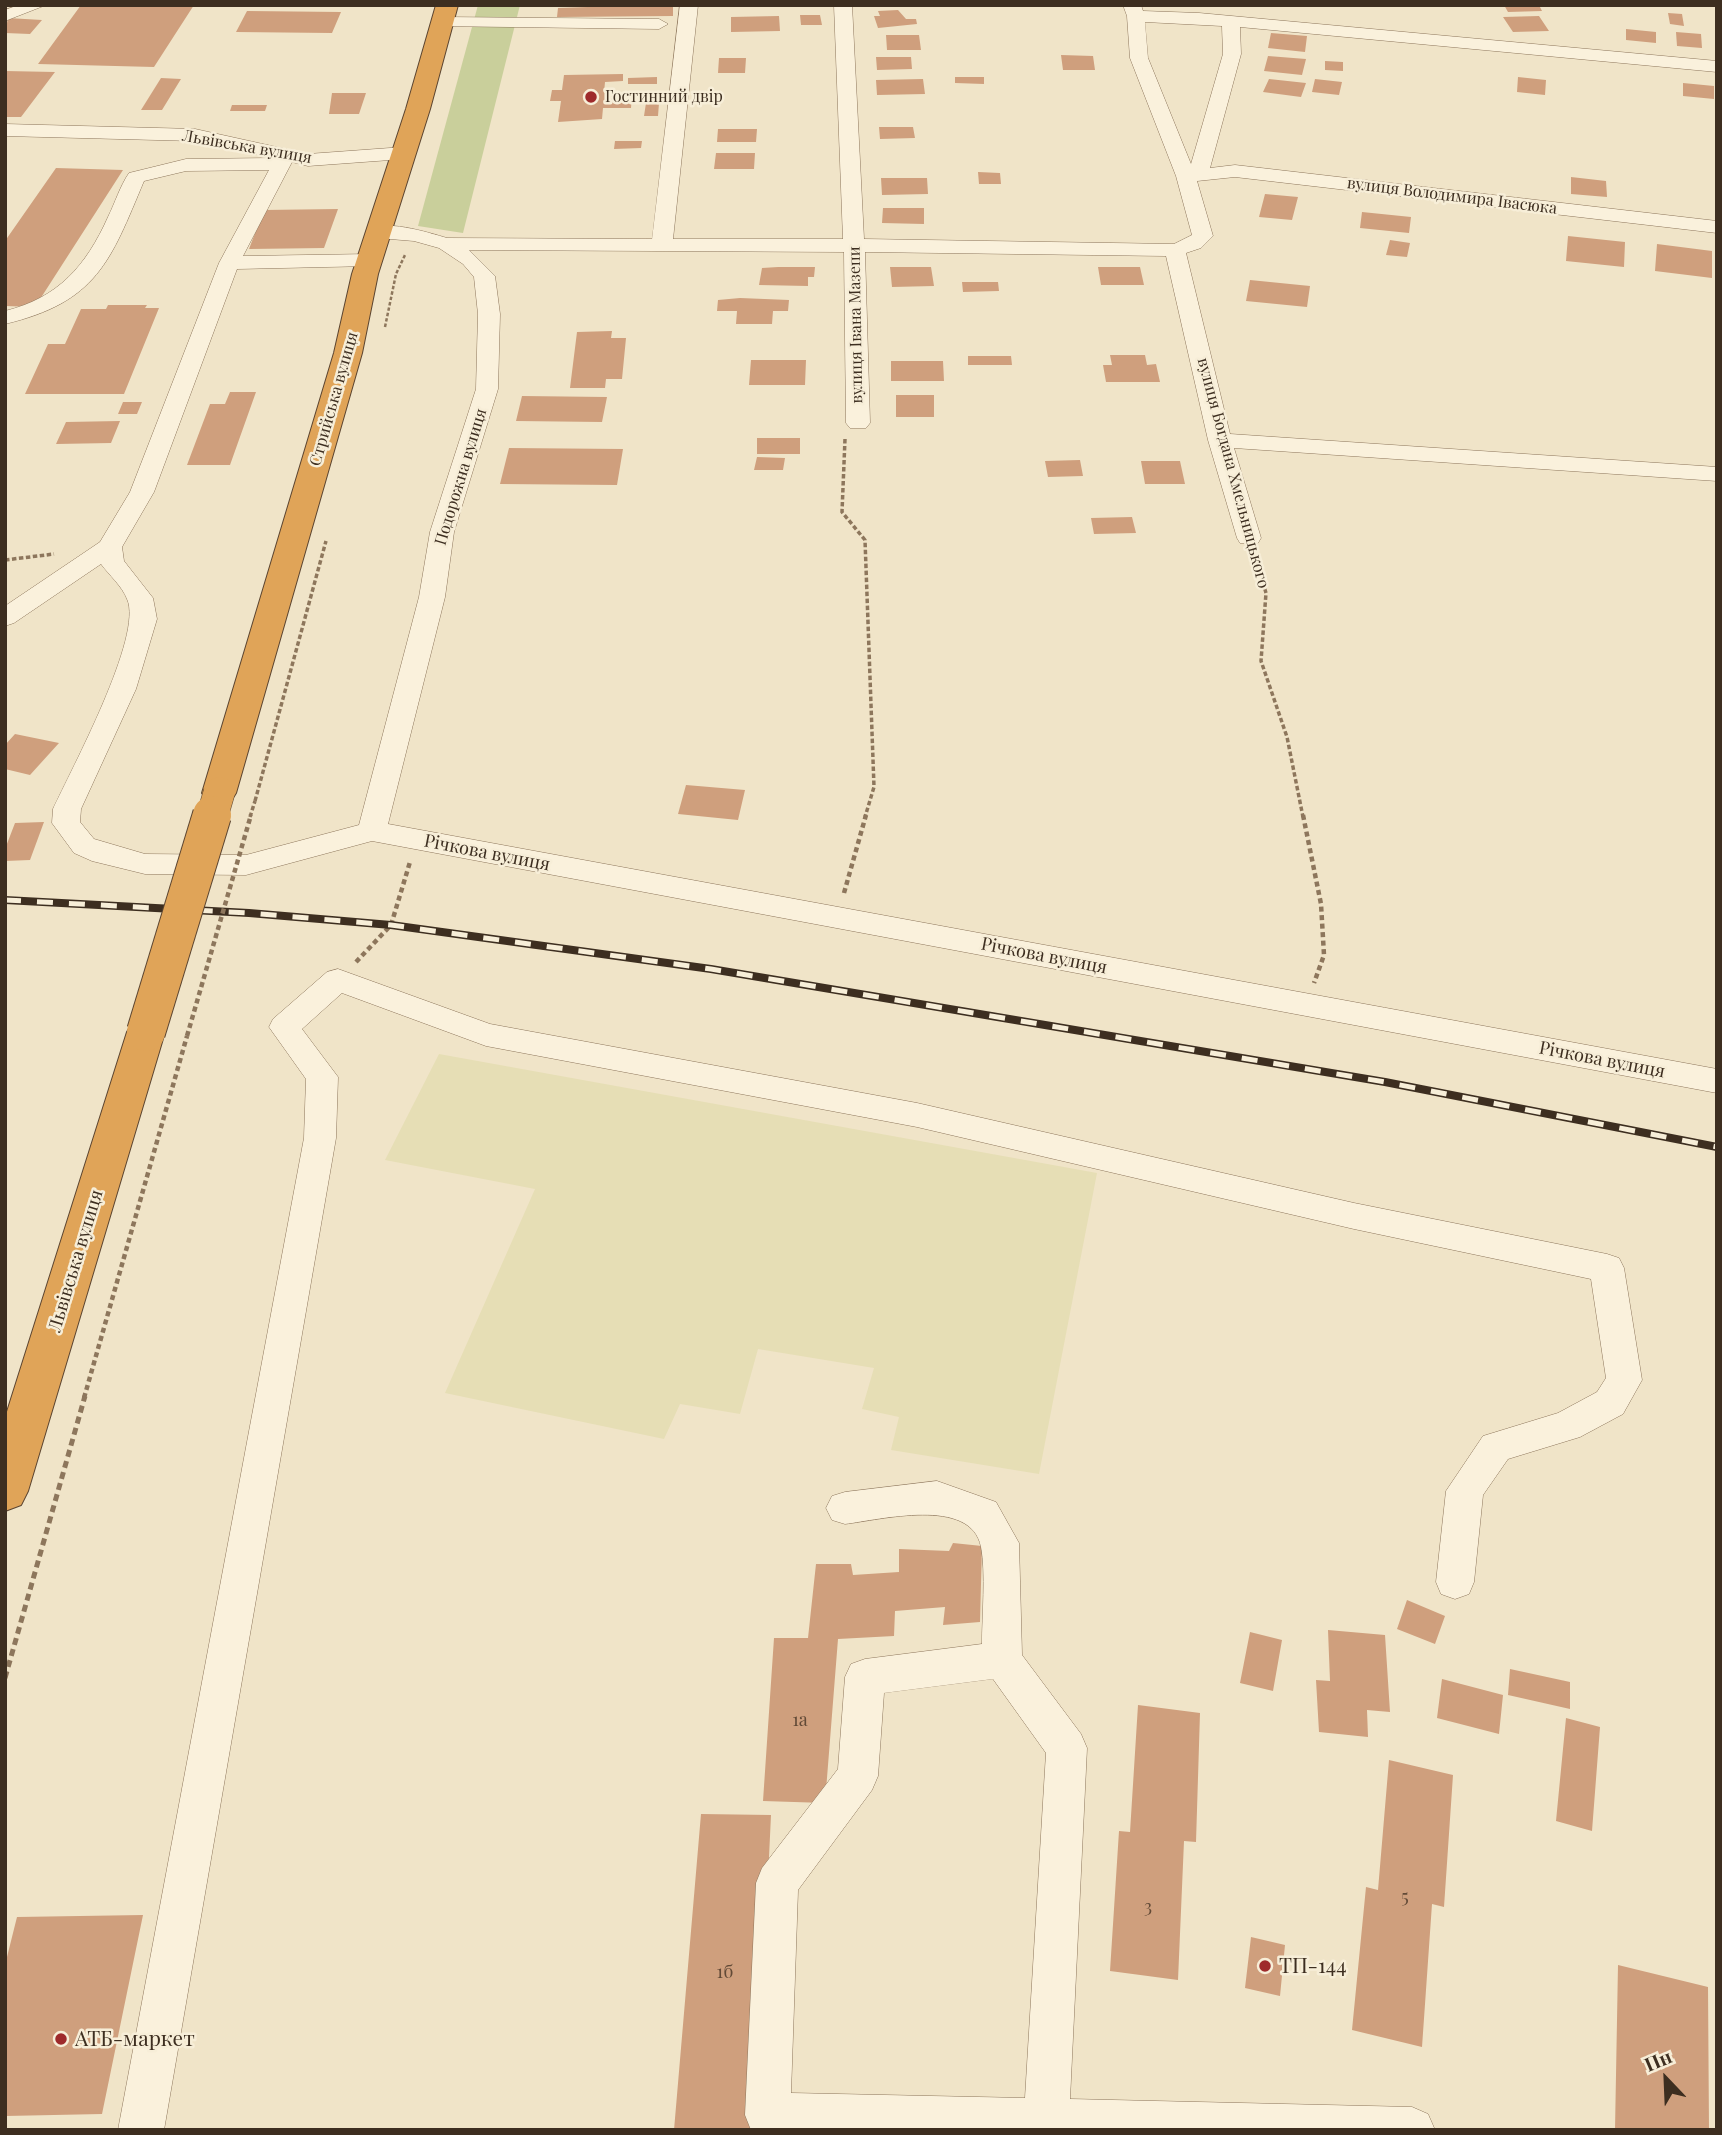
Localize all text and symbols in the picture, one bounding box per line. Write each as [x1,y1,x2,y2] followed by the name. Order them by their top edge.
[605,87,723,107] place label: Гостинний двір
[583,89,599,105] marker: Гостинний двір
[181,126,313,168] street label: Львівська вулиця
[1346,174,1558,218] street label: вулиця Володимира Івасюка
[845,246,867,404] street label: вулиця Івана Мазепи
[306,330,362,468] street label: Стрийська вулиця
[1193,356,1273,590] street label: вулиця Богдана Хмельницького
[431,406,491,548] street label: Подорожна вулиця
[422,830,552,876] street label: Річкова вулиця
[979,933,1109,979] street label: Річкова вулиця
[1537,1037,1667,1083] street label: Річкова вулиця
[44,1187,108,1335] street label: Львівська вулиця
[792,1709,808,1731] house number: 1а
[1401,1886,1409,1908] house number: 5
[1144,1896,1152,1918] house number: 3
[1279,1953,1347,1979] place label: ТП-144
[1257,1958,1273,1974] marker: ТП-144
[717,1961,733,1983] house number: 1б
[75,2026,195,2052] place label: АТБ-маркет
[53,2031,69,2047] marker: АТБ-маркет
[1640,2042,1675,2077] text: Пн
[1631,2044,1701,2114] north arrow

